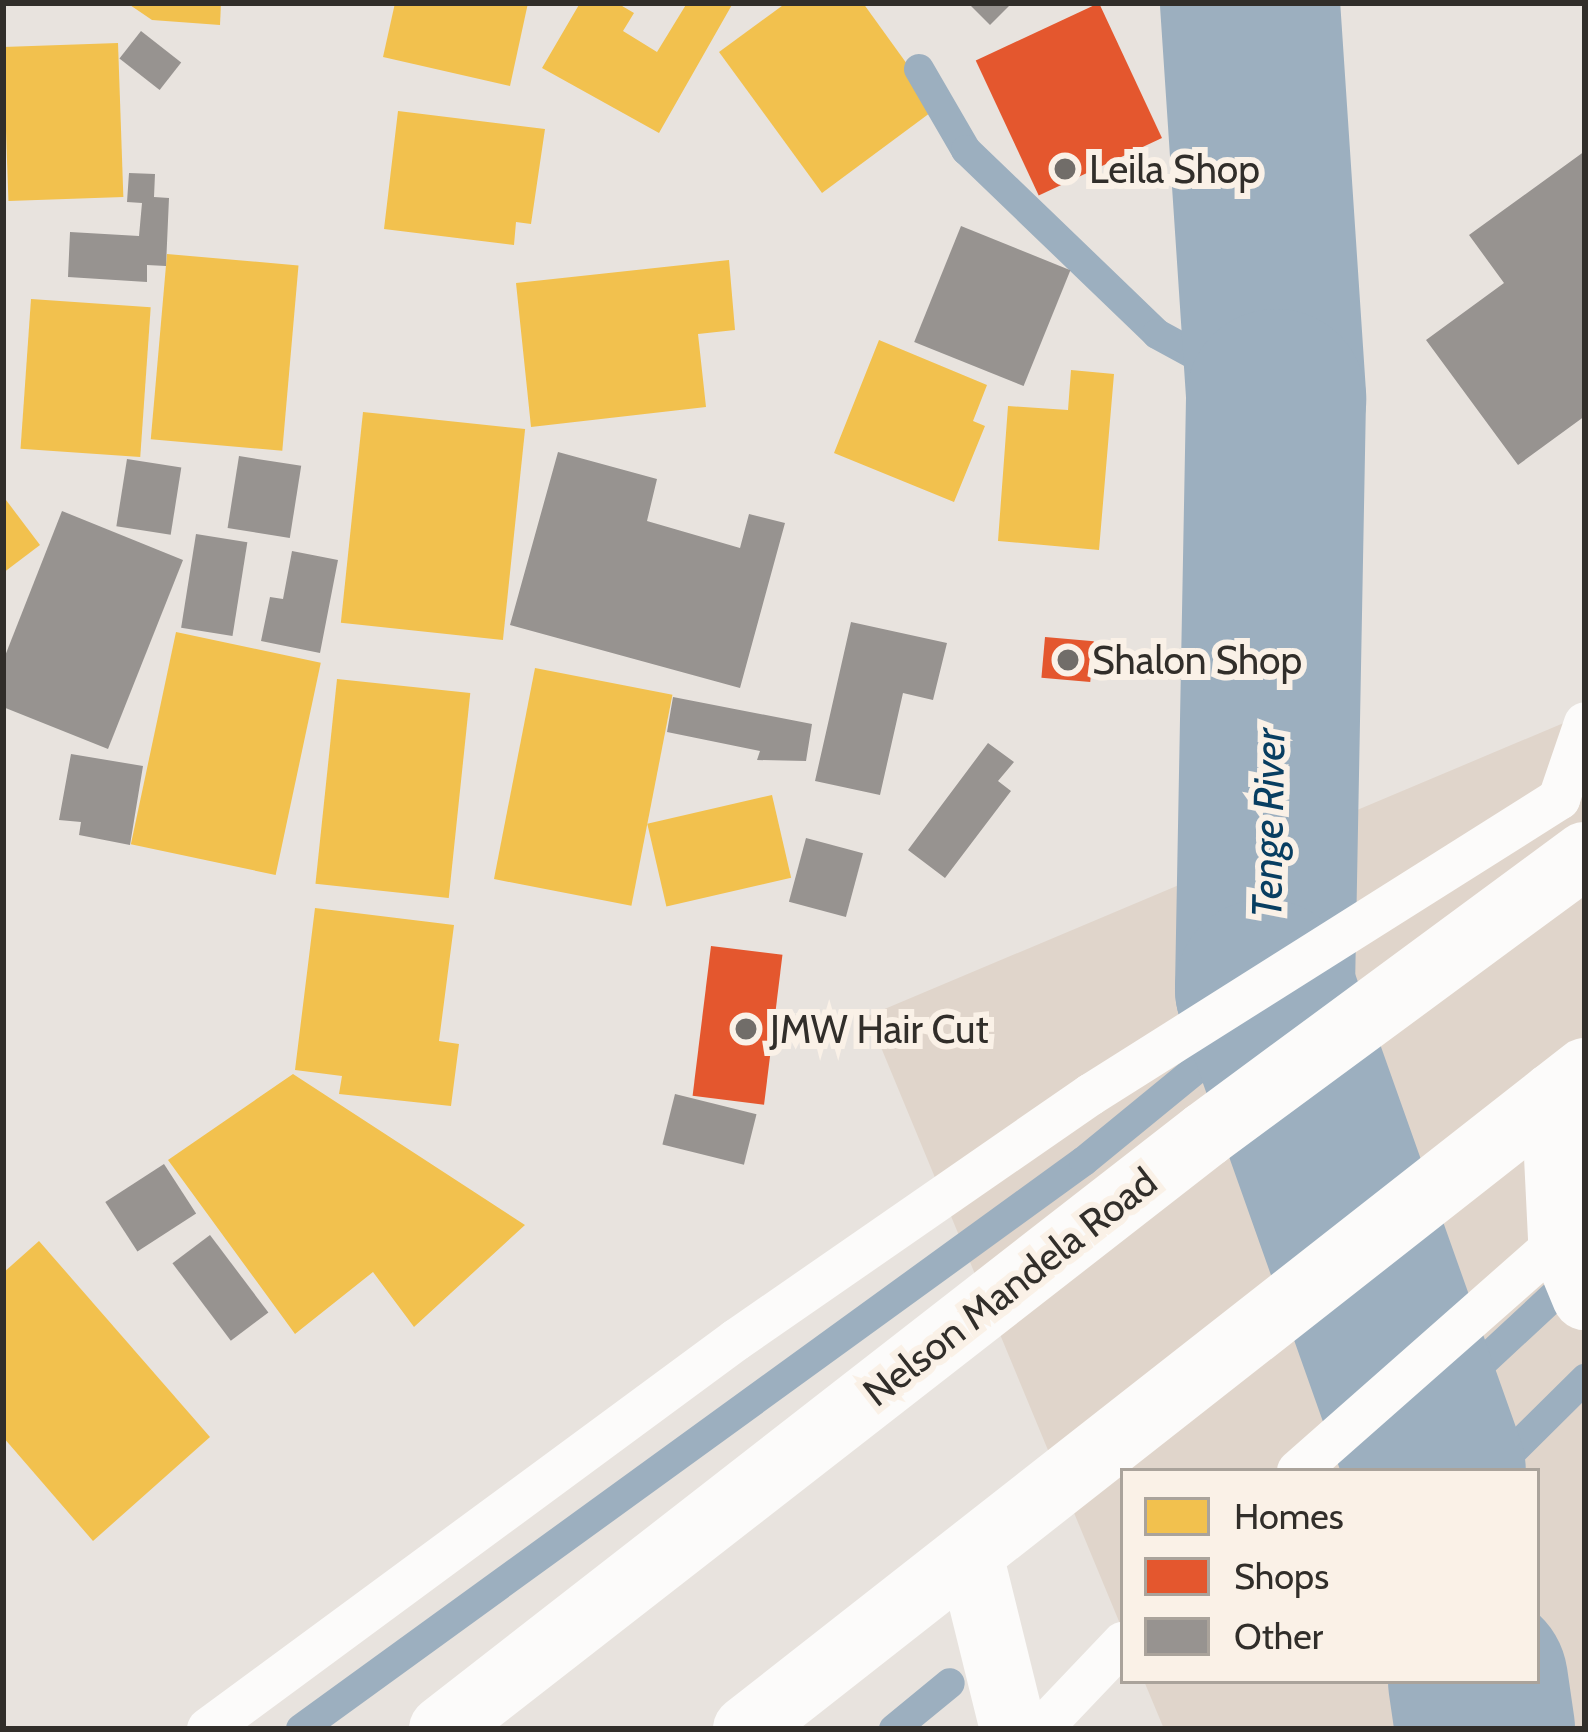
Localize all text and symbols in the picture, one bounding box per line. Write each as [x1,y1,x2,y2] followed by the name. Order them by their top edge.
[1089,146,1260,192] place label: Leila Shop
[1052,156,1078,182] marker: Leila Shop
[1092,637,1302,683] place label: Shalon Shop
[1055,647,1081,673] marker: Shalon Shop
[1241,728,1295,918] water label: Tenge River
[770,1006,989,1052] place label: JMW Hair Cut
[733,1016,759,1042] marker: JMW Hair Cut
[854,1158,1166,1416] street label: Nelson Mandela Road
[1120,1468,1540,1684] legend
[1234,1494,1344,1538] text: Homes
[1234,1554,1329,1598] text: Shops
[1234,1614,1323,1658] text: Other

